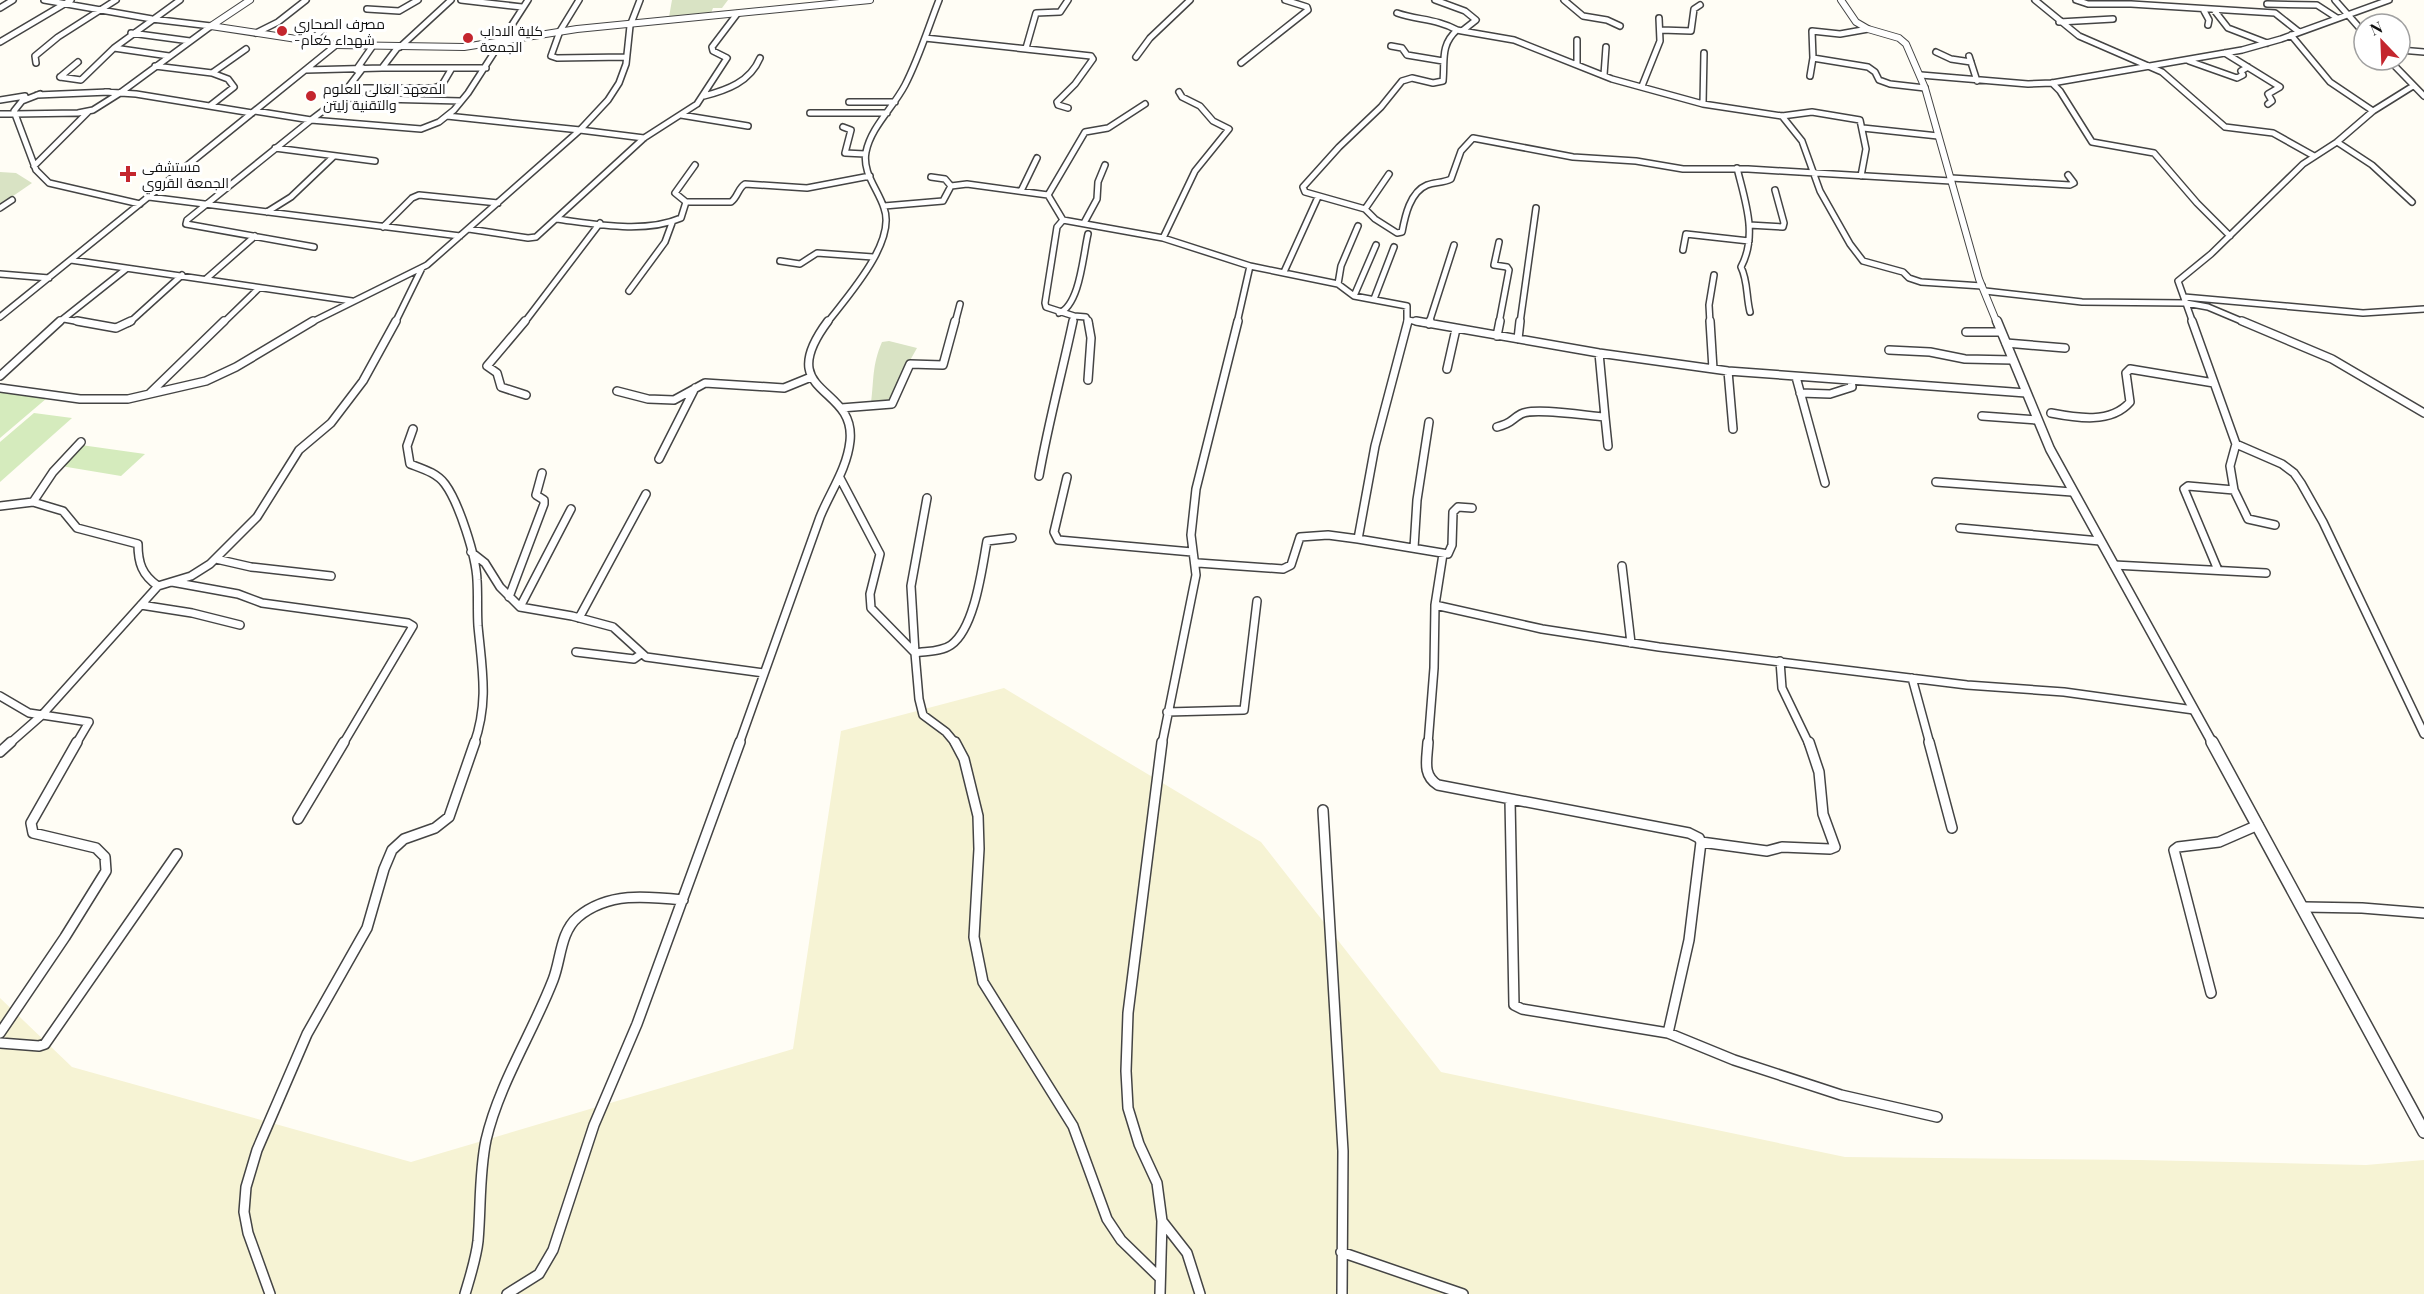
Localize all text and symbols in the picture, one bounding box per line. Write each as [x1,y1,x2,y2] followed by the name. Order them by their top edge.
[2352,12,2412,72] north arrow
[294,14,385,50] place label: مصرف الصحاري -شهداء كعام
[2367,16,2386,40] text: N
[480,21,543,56] place label: كلية اﻻداب الجمعة
[275,24,289,38] marker: مصرف الصحاري -شهداء كعام
[461,31,475,45] marker: كلية اﻻداب الجمعة
[323,79,446,114] place label: المعهد العالي للعلوم والتقنية زليتن
[304,89,318,103] marker: المعهد العالي للعلوم والتقنية زليتن
[142,157,229,195] place label: مستشفى الجمعة القروي
[119,165,137,183] marker: مستشفى الجمعة القروي

